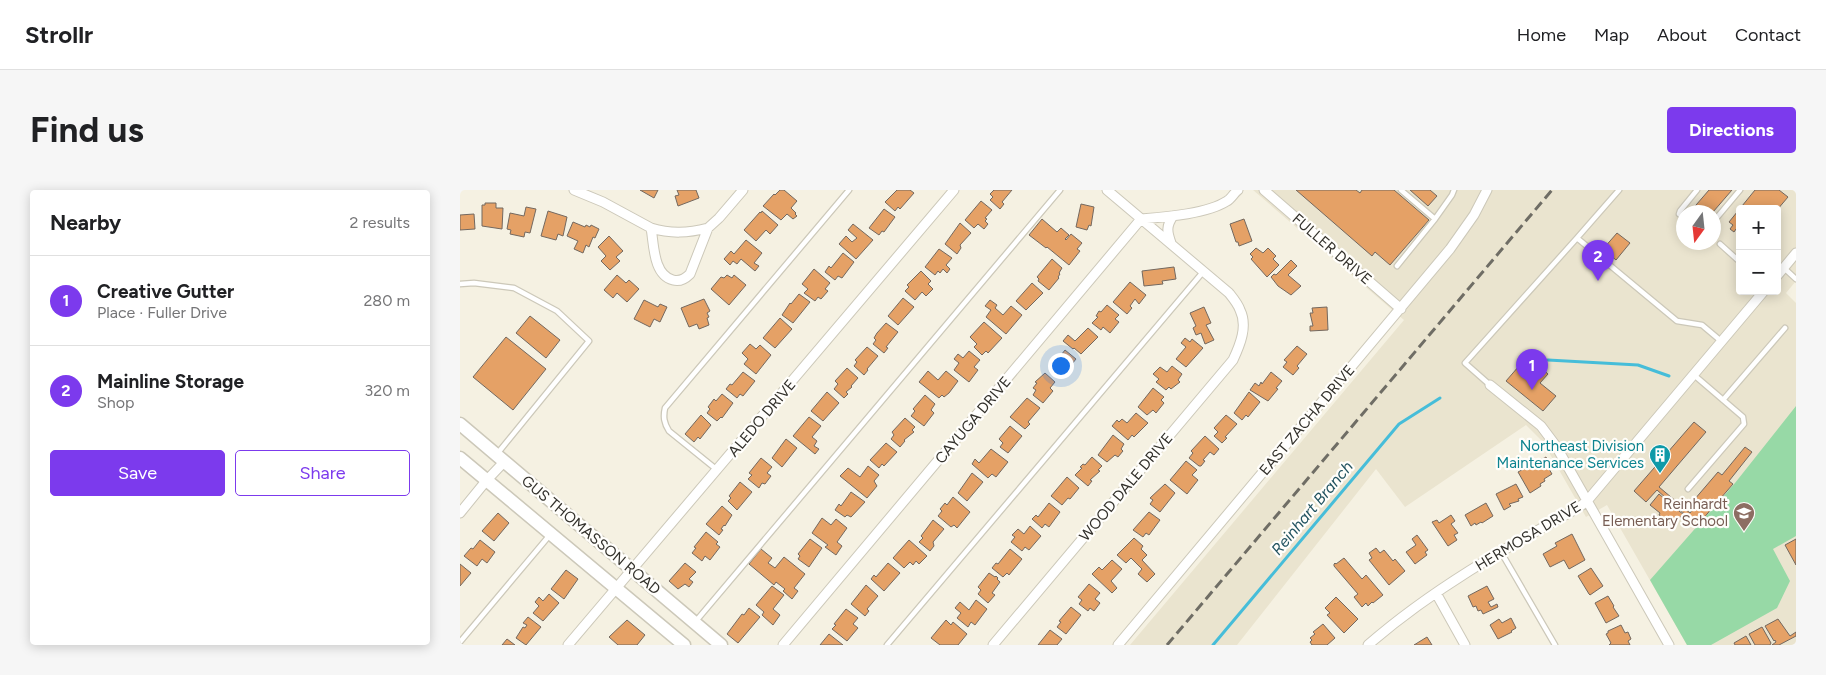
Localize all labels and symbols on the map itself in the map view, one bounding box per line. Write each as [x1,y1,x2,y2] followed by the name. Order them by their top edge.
[1676,205,1721,250] north arrow
[1289,210,1375,288] street label: FULLER DRIVE
[1582,240,1614,281] pin: 2
[1516,349,1548,390] pin: 1
[1048,353,1074,379] your location
[1256,361,1358,479] street label: EAST ZACHA DRIVE
[931,373,1015,467] street label: CAYUGA DRIVE
[724,376,800,460] street label: ALEDO DRIVE
[1076,429,1176,545] street label: WOOD DALE DRIVE
[1497,437,1644,472] place label: Northeast Division Maintenance Services
[1648,443,1672,474] building icon: Northeast Division Maintenance Services
[1267,457,1357,559] water label: Reinhart Branch
[518,472,664,598] street label: GUS THOMASSON ROAD
[1602,495,1728,530] place label: Reinhardt Elementary School
[1472,497,1584,575] street label: HERMOSA DRIVE
[1732,501,1756,532] school or university icon: Reinhardt Elementary School

